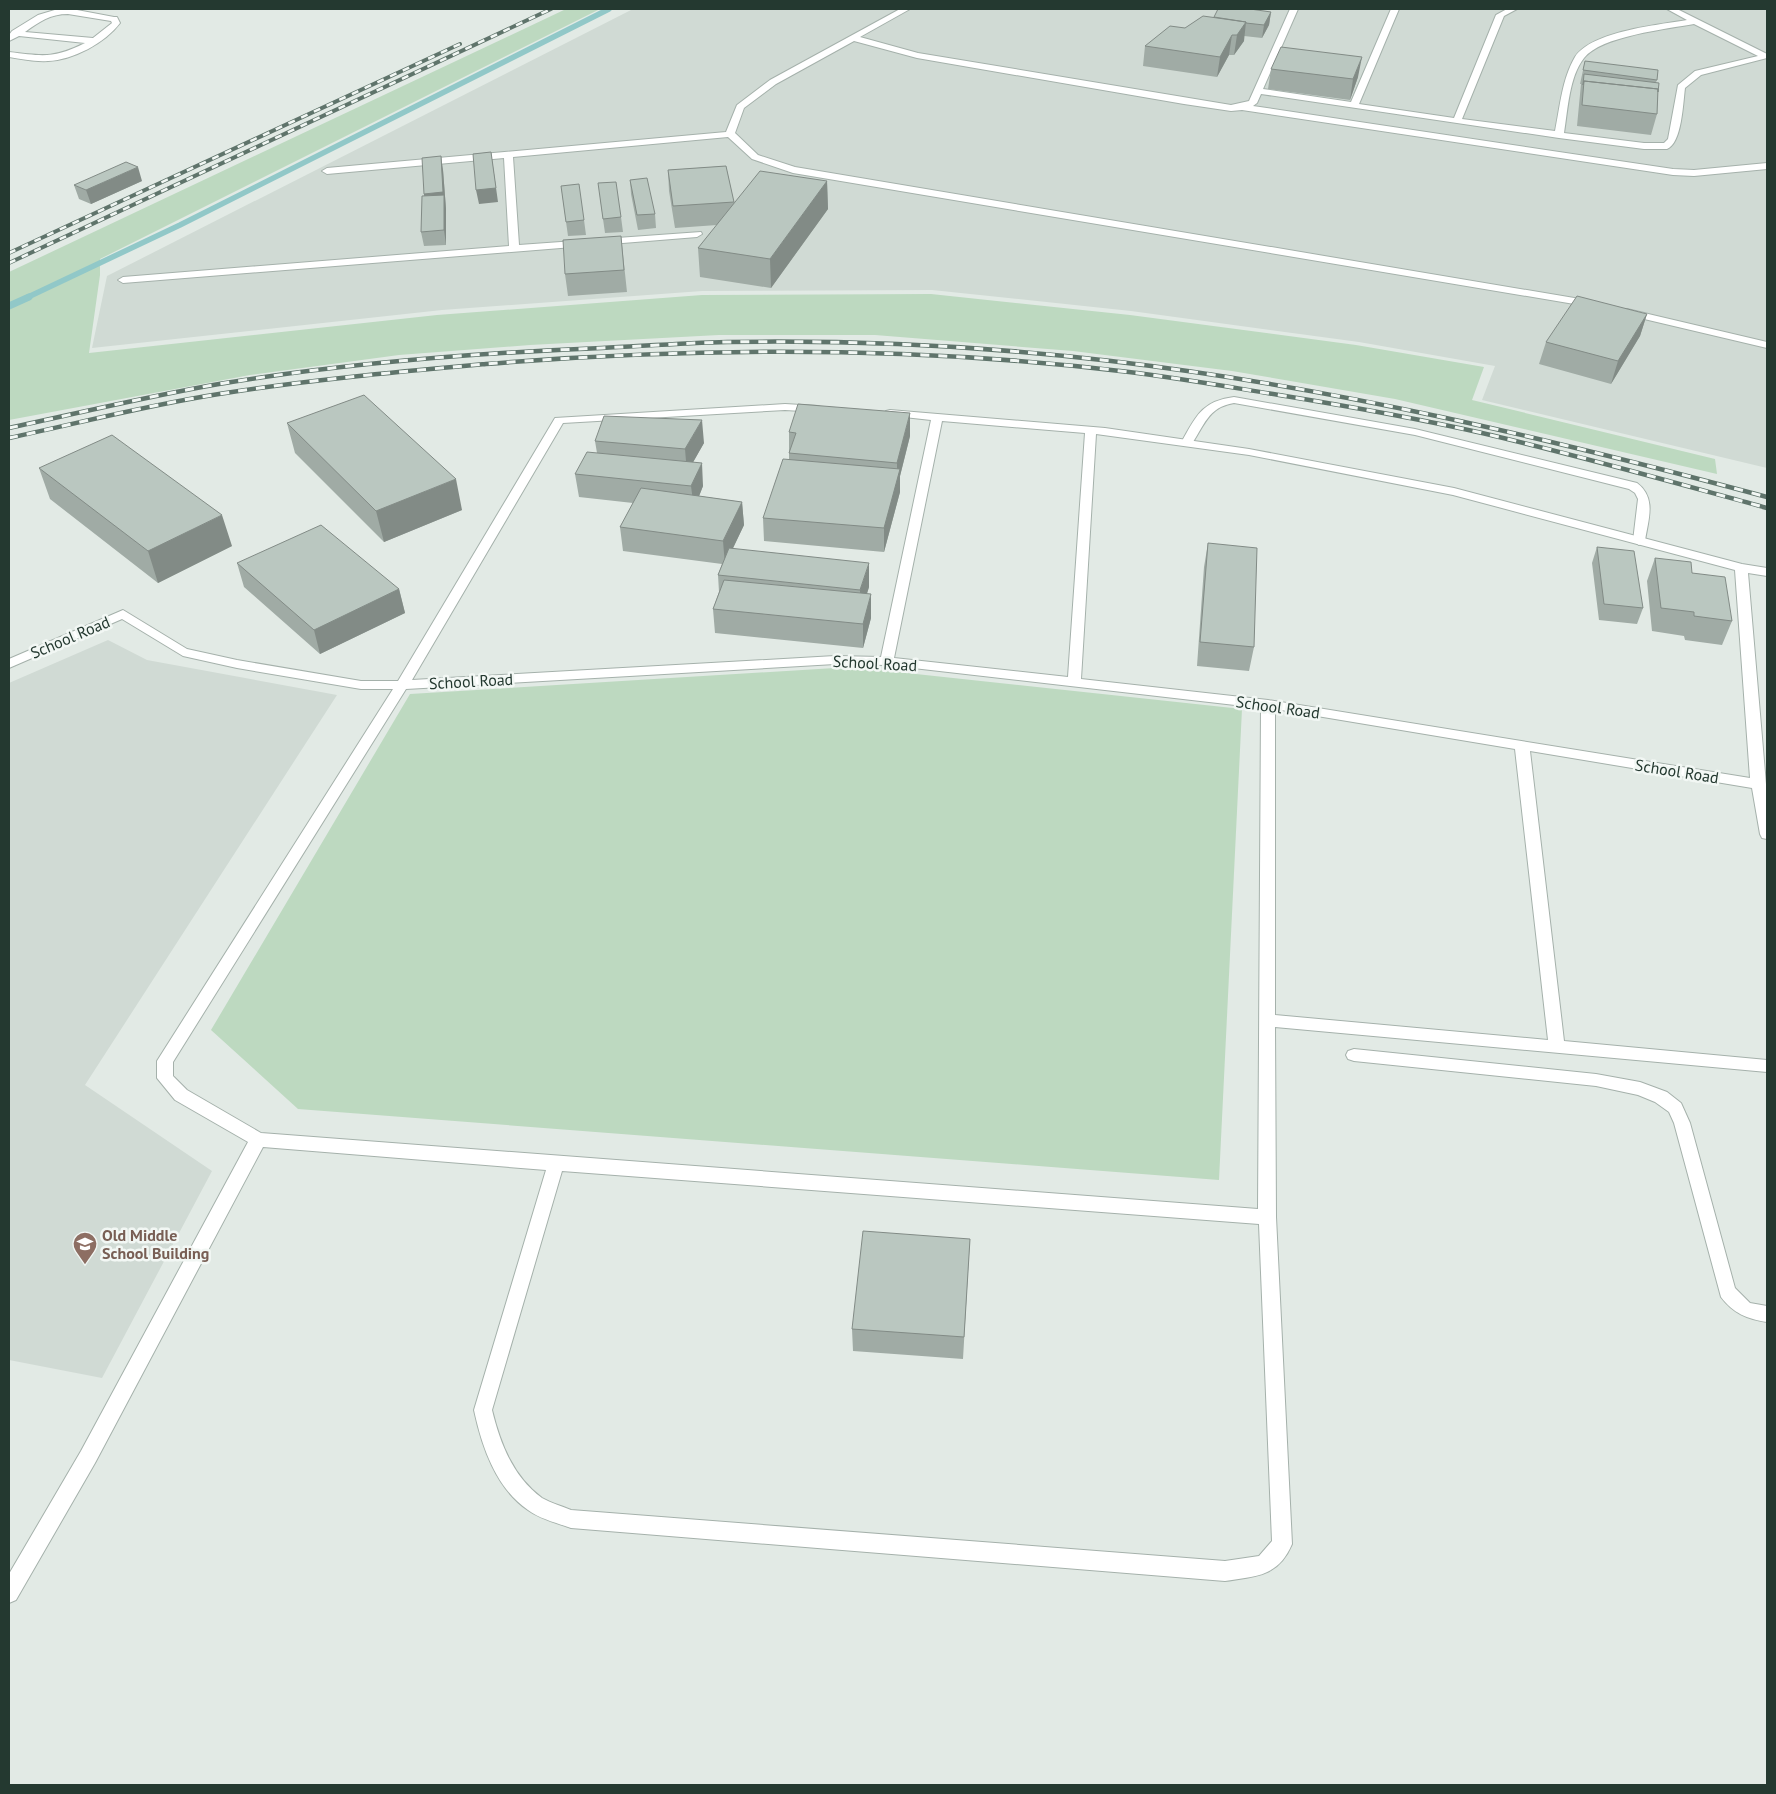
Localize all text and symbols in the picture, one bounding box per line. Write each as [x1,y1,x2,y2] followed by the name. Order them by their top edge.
[27,611,113,663] street label: School Road
[832,651,918,675] street label: School Road
[428,669,514,693] street label: School Road
[1235,691,1321,723] street label: School Road
[1634,755,1720,787] street label: School Road
[102,1225,209,1263] place label: Old Middle School Building
[72,1231,98,1265] school or university icon: Old Middle School Building

